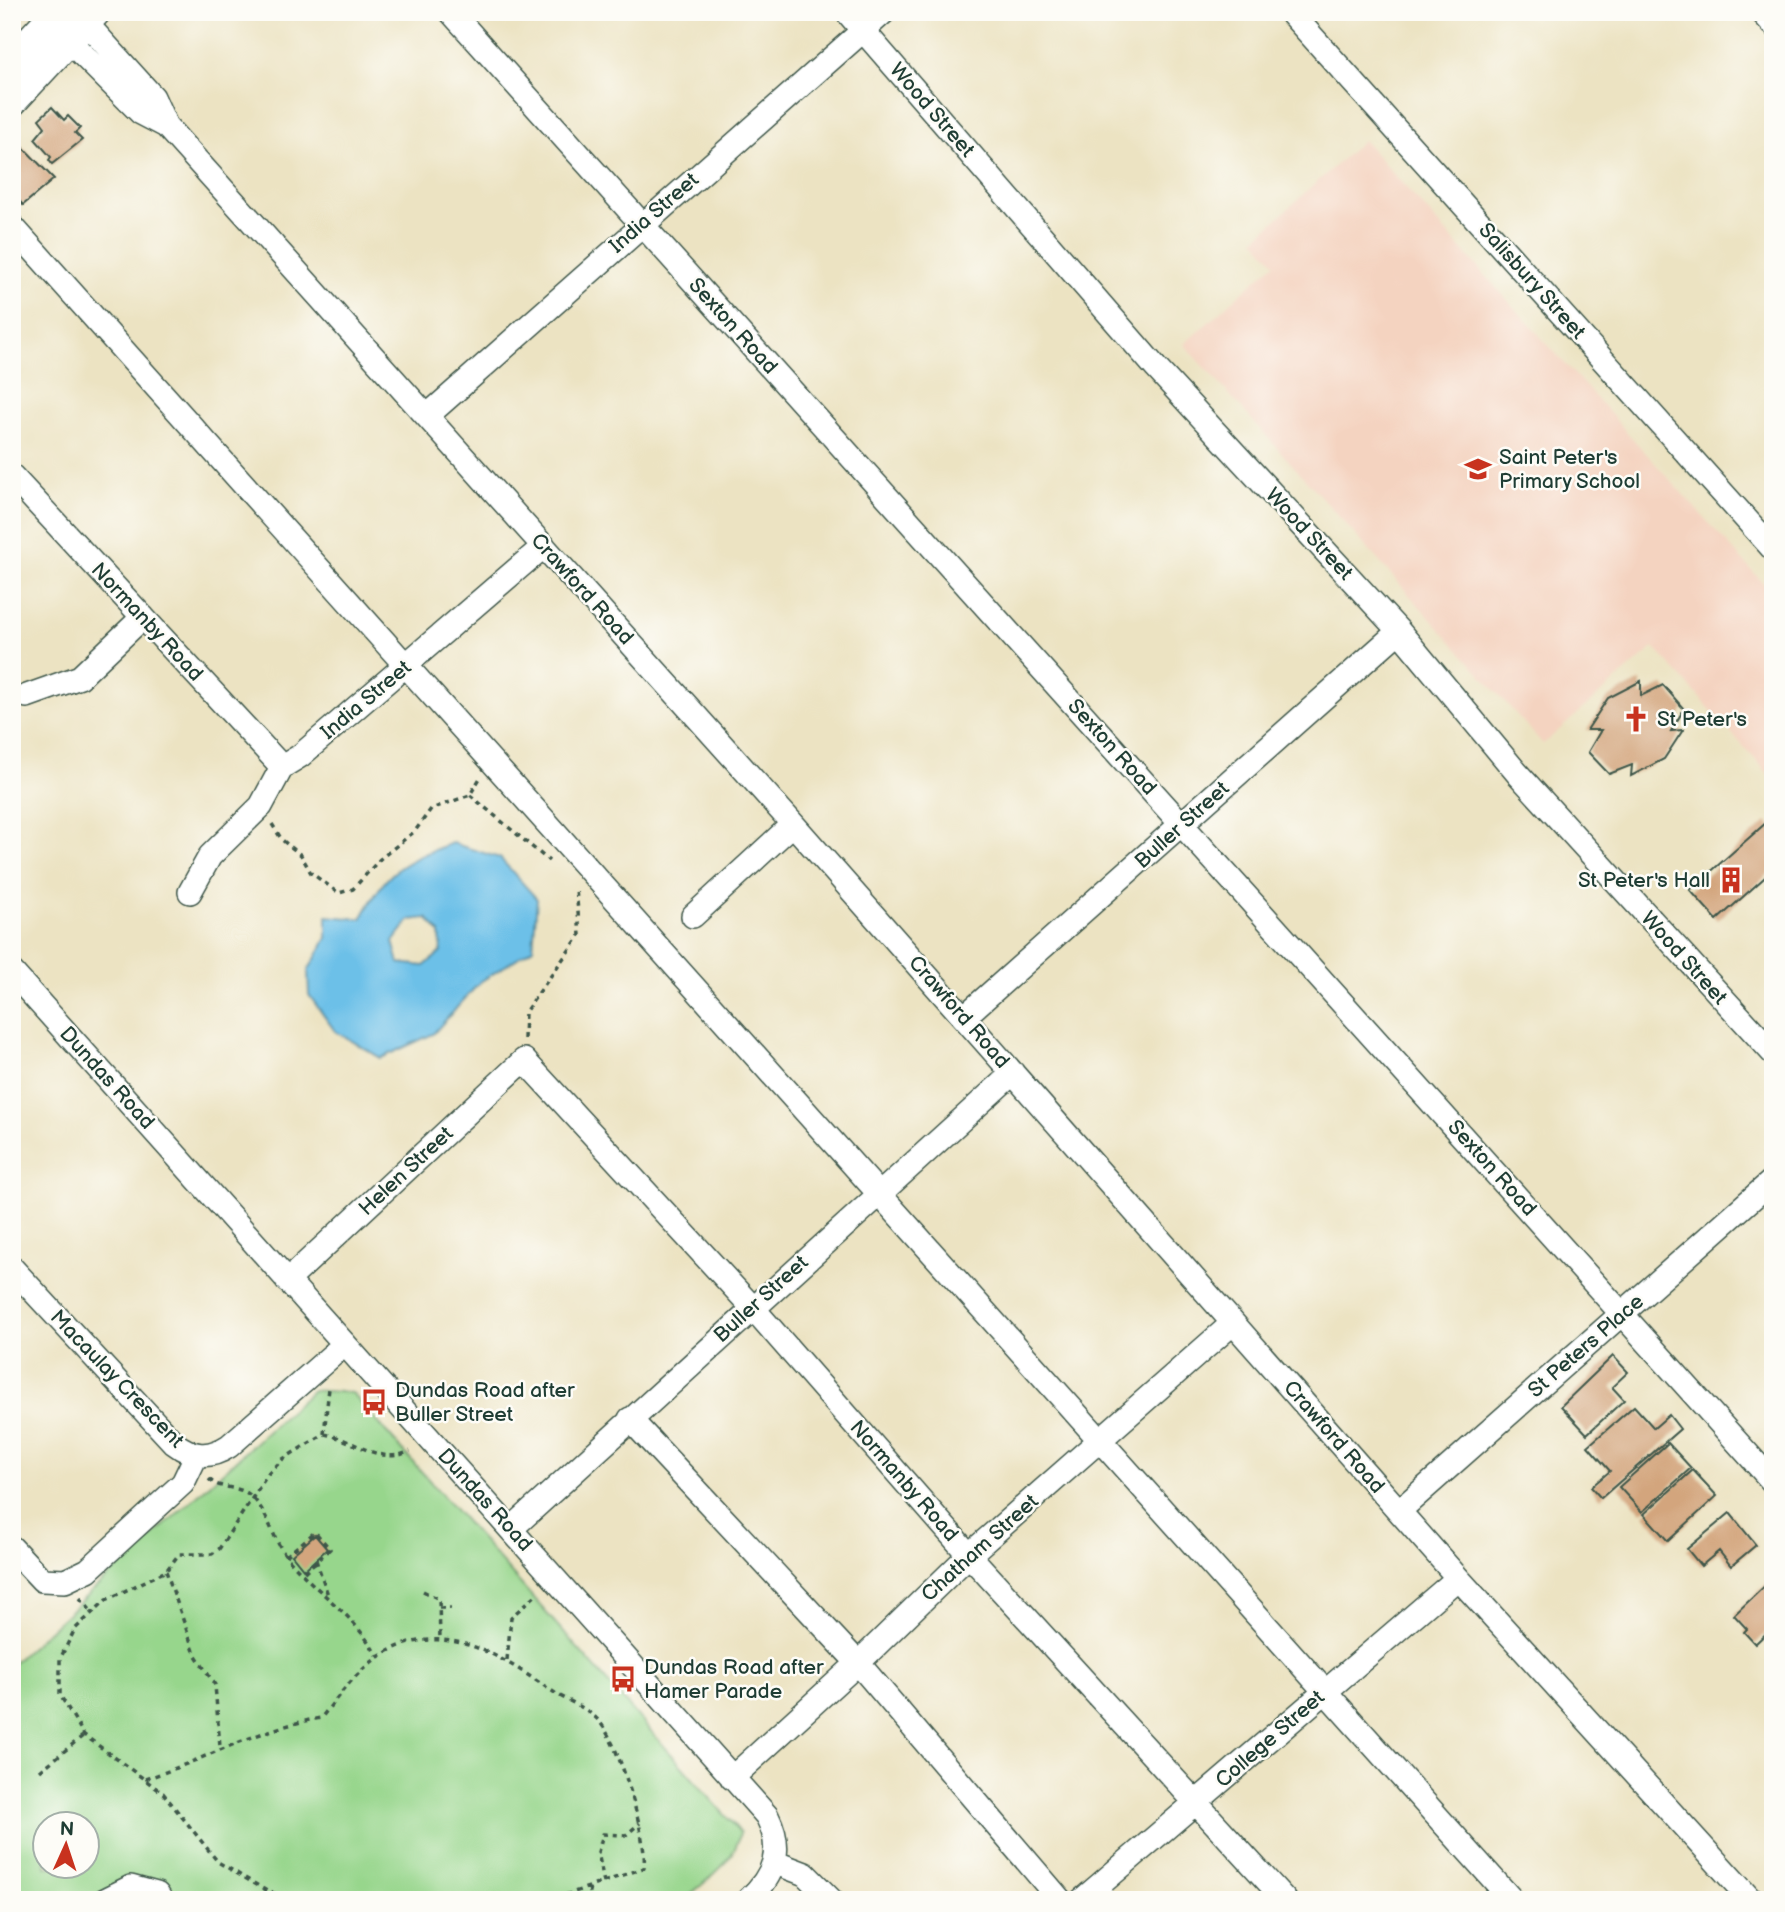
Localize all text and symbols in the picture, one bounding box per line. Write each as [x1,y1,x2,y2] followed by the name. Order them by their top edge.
[884,58,980,163] street label: Wood Street
[604,167,704,259] street label: India Street
[1473,218,1591,345] street label: Salisbury Street
[683,273,783,379] street label: Sexton Road
[1499,445,1640,494] place label: Saint Peter's Primary School
[1463,454,1493,484] school or university icon: Saint Peter's Primary School
[1260,483,1358,586] street label: Wood Street
[525,528,639,650] street label: Crawford Road
[86,558,208,686] street label: Normanby Road
[316,655,417,745] street label: India Street
[1062,694,1162,800] street label: Sexton Road
[1621,704,1651,734] church icon: St Peter's
[1657,707,1747,732] place label: St Peter's
[1130,776,1235,874] street label: Buller Street
[1716,865,1746,895] building icon: St Peter's Hall
[1578,868,1710,893] place label: St Peter's Hall
[1636,906,1733,1010] street label: Wood Street
[903,950,1015,1074] street label: Crawford Road
[54,1021,160,1135] street label: Dundas Road
[1442,1115,1542,1221] street label: Sexton Road
[354,1121,459,1221] street label: Helen Street
[709,1250,814,1348] street label: Buller Street
[1523,1289,1649,1403] street label: St Peters Place
[45,1305,190,1453] street label: Macaulay Crescent
[1278,1375,1390,1499] street label: Crawford Road
[395,1378,575,1427] place label: Dundas Road after Buller Street
[359,1387,389,1417] bus stop icon: Dundas Road after Buller Street
[844,1415,964,1547] street label: Normanby Road
[432,1443,538,1557] street label: Dundas Road
[916,1489,1044,1607] street label: Chatham Street
[644,1655,824,1704] place label: Dundas Road after Hamer Parade
[608,1664,638,1694] bus stop icon: Dundas Road after Hamer Parade
[1210,1685,1330,1793] street label: College Street
[32,1811,102,1881] north arrow
[59,1818,75,1841] text: N

